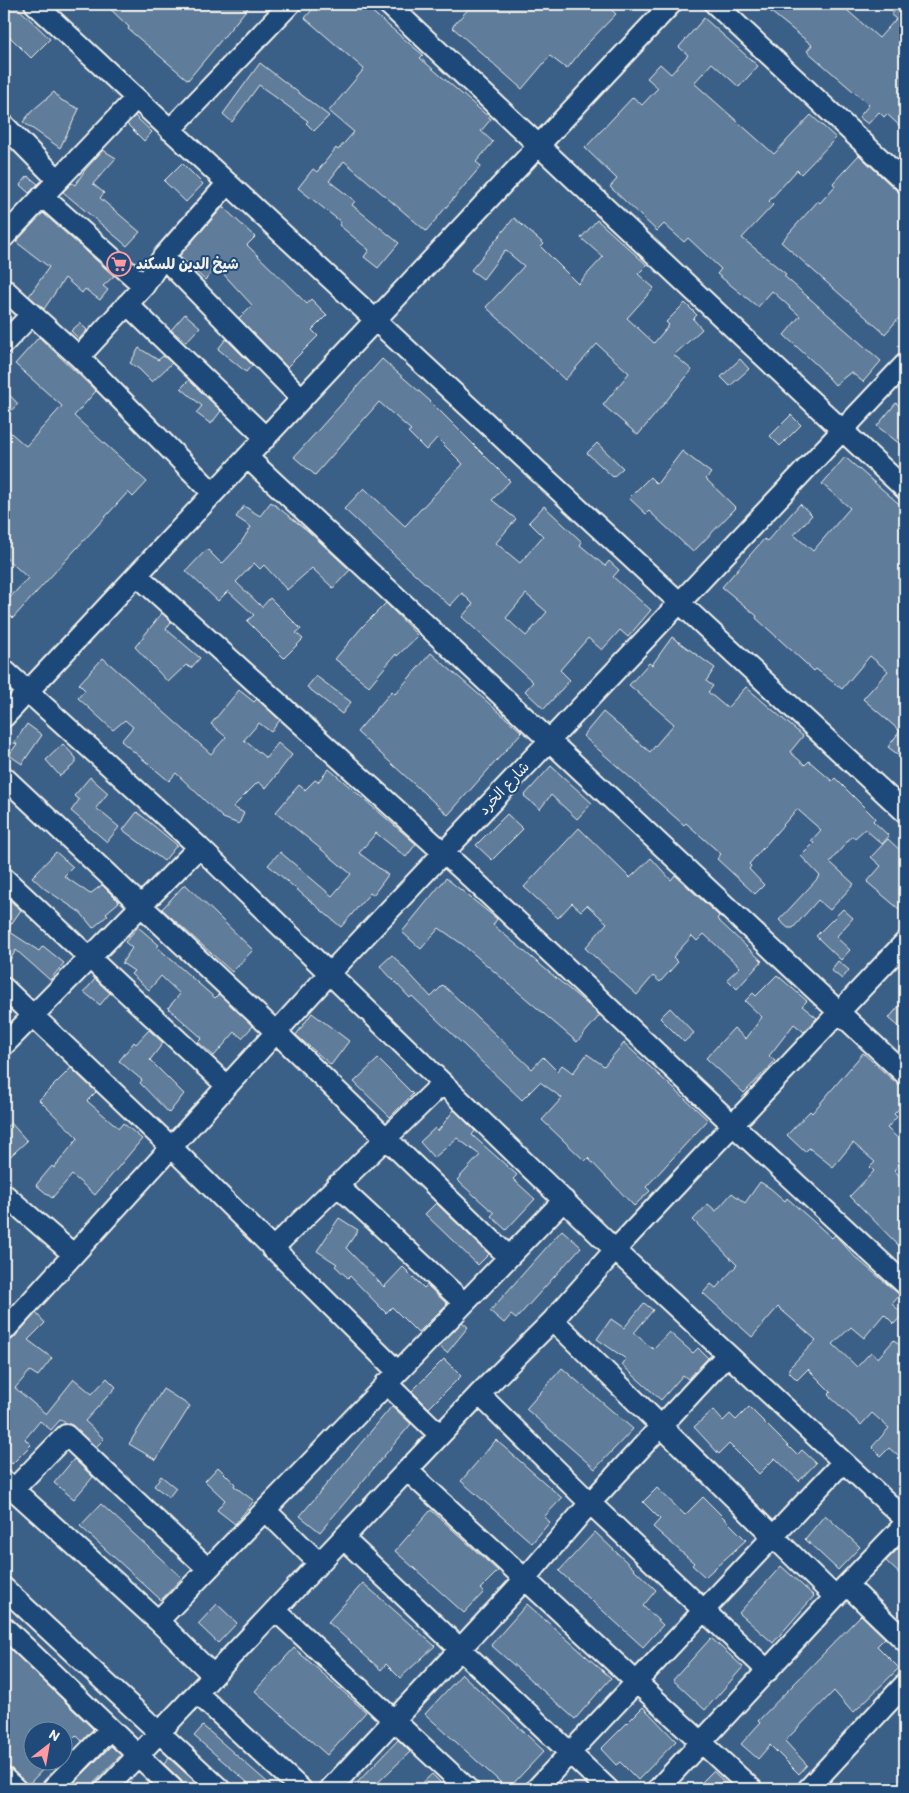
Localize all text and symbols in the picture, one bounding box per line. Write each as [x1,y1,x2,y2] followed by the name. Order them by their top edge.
[106,251,132,277] supermarket icon: شيخ الدين للسكند
[136,255,238,274] place label: شيخ الدين للسكند
[475,758,534,819] street label: شارع الخرد
[22,1720,72,1770] north arrow
[46,1726,63,1745] text: N

